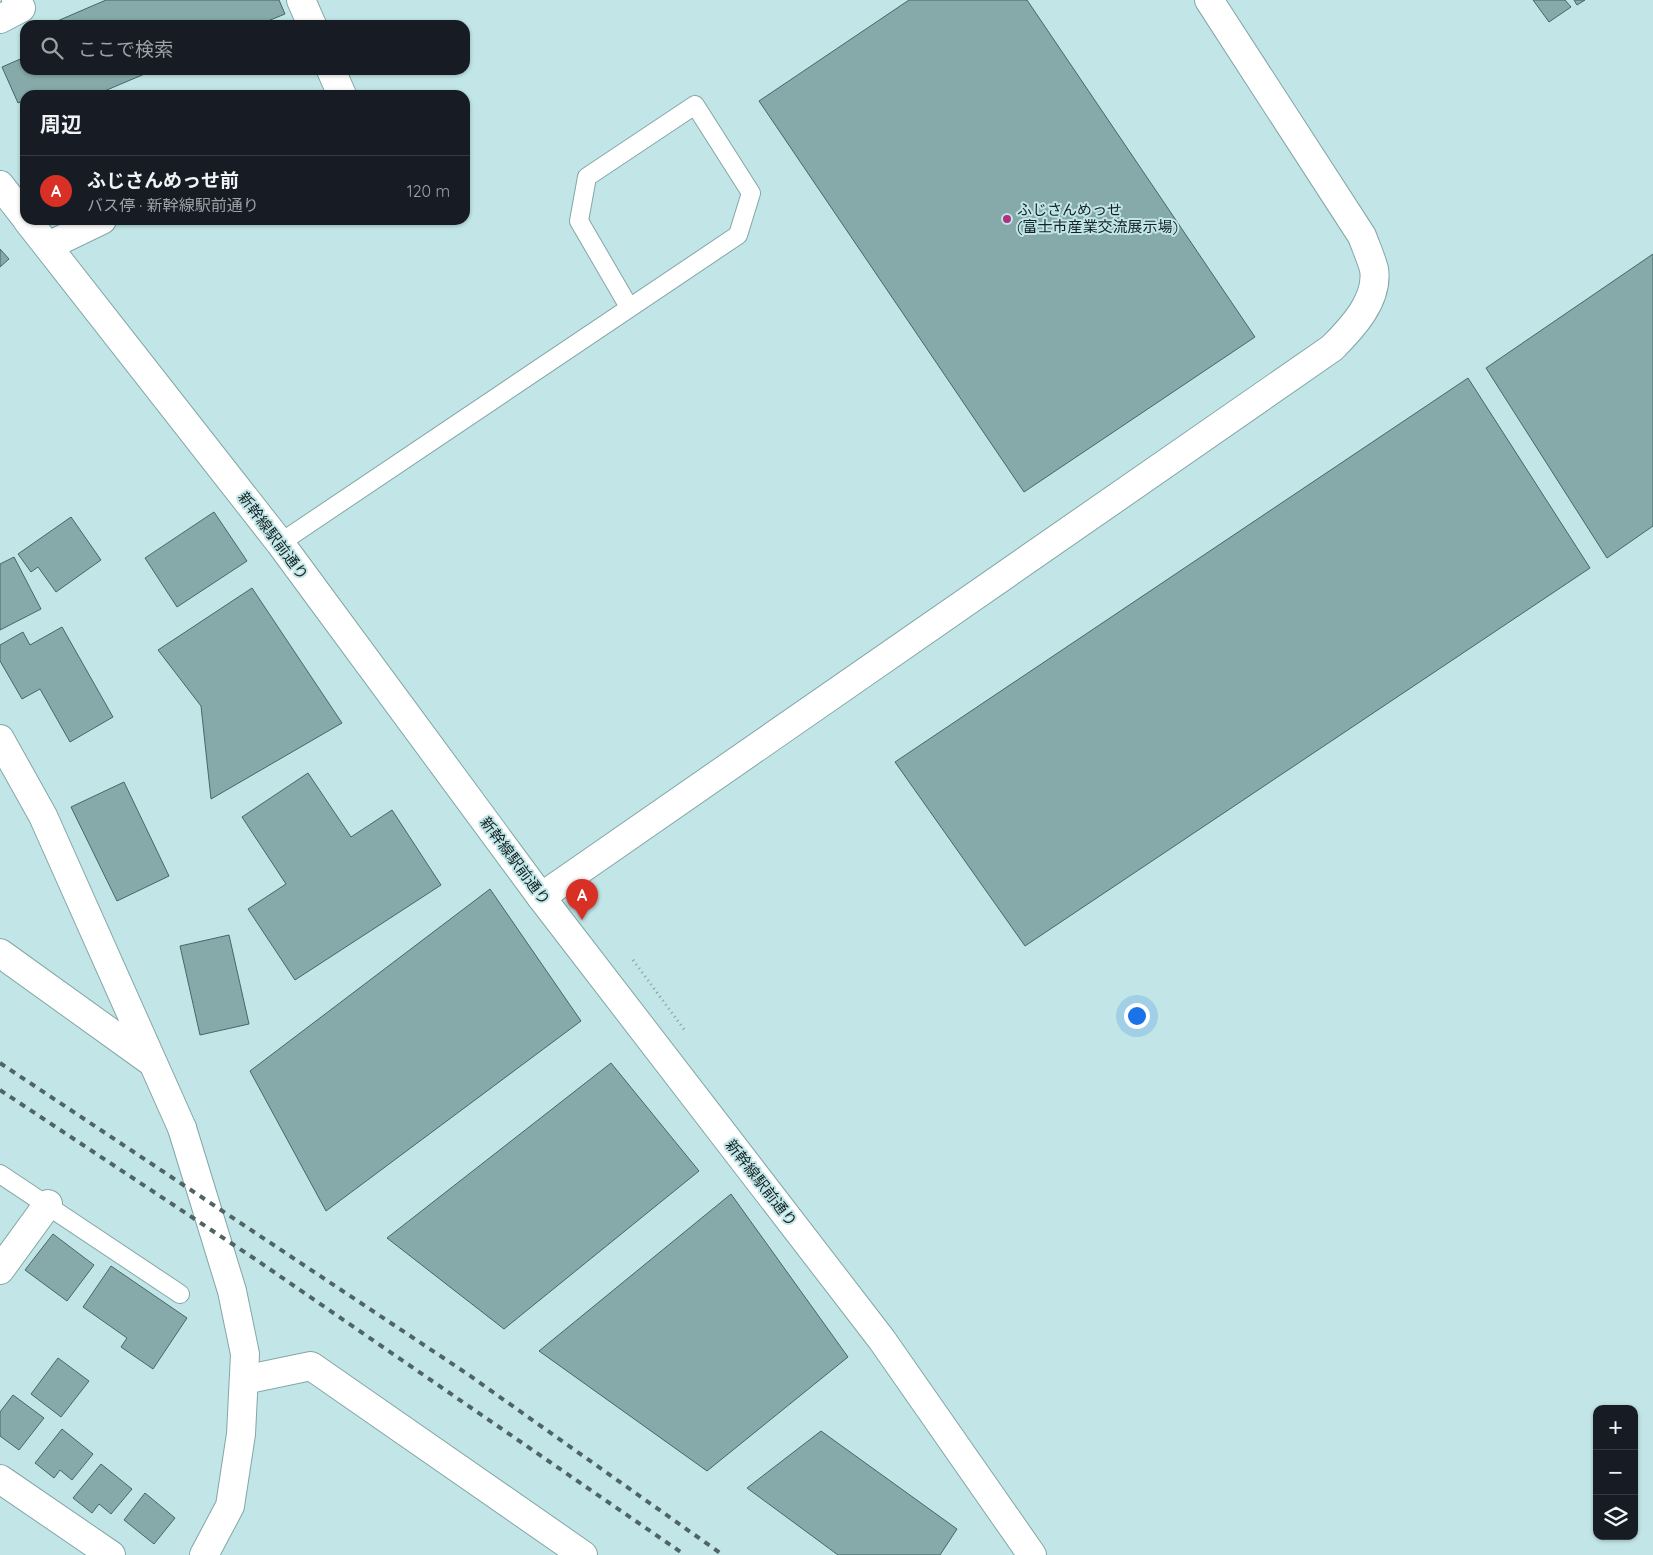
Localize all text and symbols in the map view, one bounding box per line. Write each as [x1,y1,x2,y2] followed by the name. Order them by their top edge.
[20,20,470,75] search box
[38,34,66,62] icon: search
[78,37,173,61] text: ここで検索
[40,111,82,137] text: 周辺
[87,168,239,192] text: ふじさんめっせ前
[51,181,61,201] text: A
[407,181,450,201] text: 120 m
[87,195,259,215] text: バス停 · 新幹線駅前通り
[1017,200,1178,236] place label: ふじさんめっせ (富士市産業交流展示場)
[1001,213,1013,225] marker: ふじさんめっせ (富士市産業交流展示場)
[234,488,313,583] street label: 新幹線駅前通り
[476,813,555,908] street label: 新幹線駅前通り
[566,879,598,920] pin: A
[1124,1003,1150,1029] your location
[722,1135,801,1230] street label: 新幹線駅前通り
[1593,1405,1638,1540] map controls
[1593,1405,1638,1450] button: +
[1593,1450,1638,1495] button: −
[1593,1495,1638,1540] button: layers

